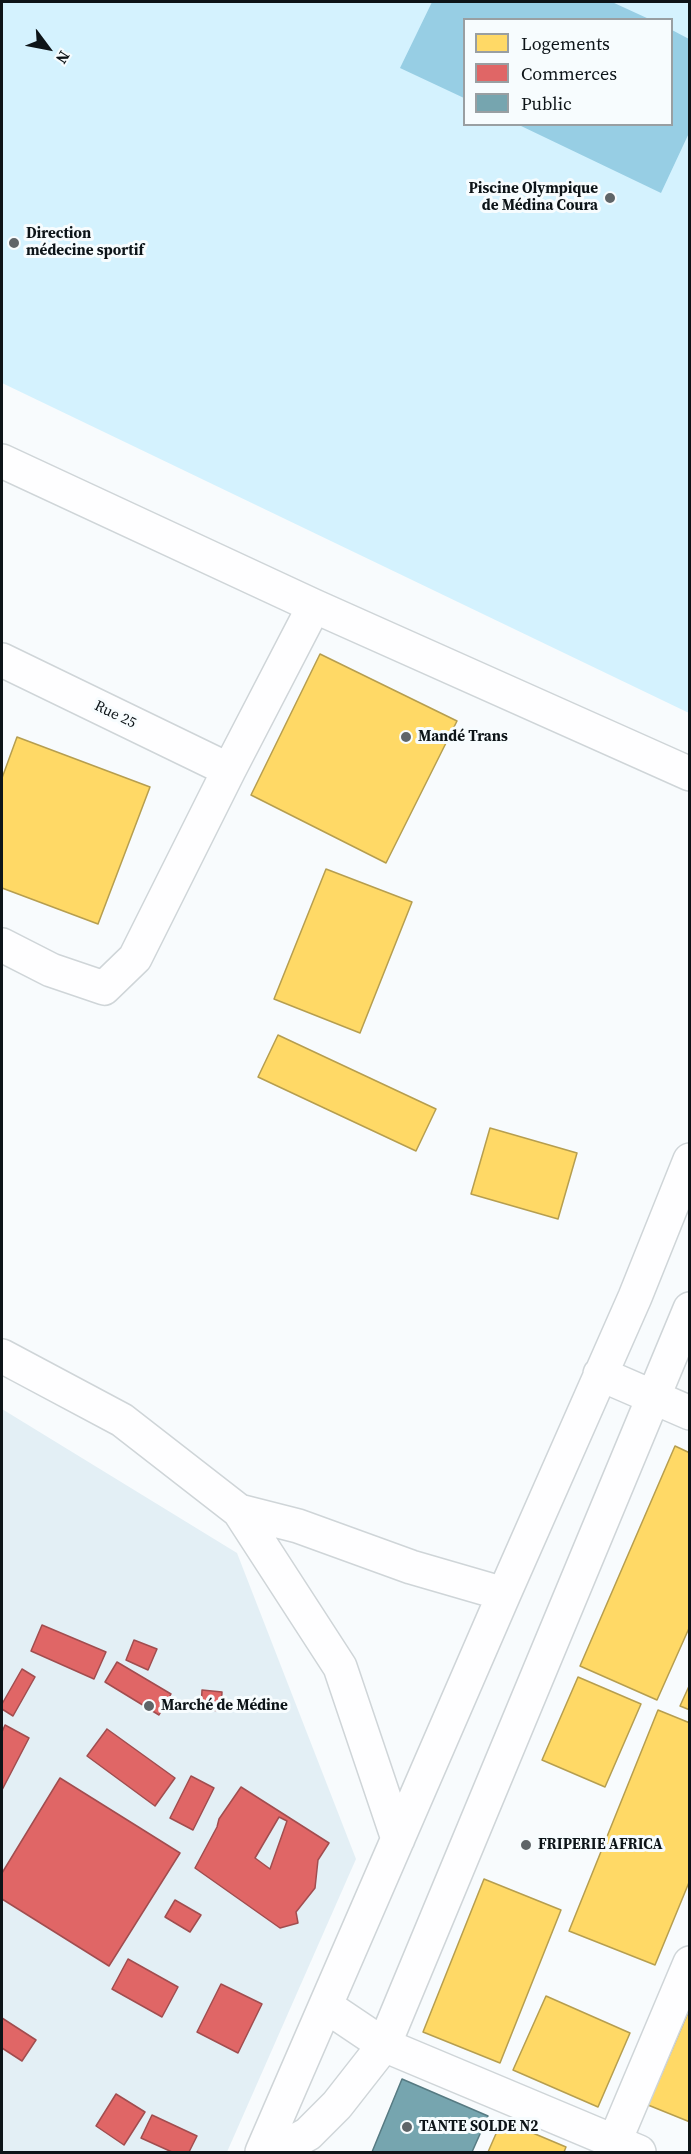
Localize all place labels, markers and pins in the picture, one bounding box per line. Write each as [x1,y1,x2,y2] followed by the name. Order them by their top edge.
[469,180,598,215] place label: Piscine Olympique de Médina Coura
[603,191,617,205] marker: Piscine Olympique de Médina Coura
[26,225,144,260] place label: Direction médecine sportif
[7,236,21,250] marker: Direction médecine sportif
[418,728,508,746] place label: Mandé Trans
[399,730,413,744] marker: Mandé Trans
[161,1697,288,1715] place label: Marché de Médine
[142,1699,156,1713] marker: Marché de Médine
[538,1836,663,1854] place label: FRIPERIE AFRICA
[519,1838,533,1852] marker: FRIPERIE AFRICA
[419,2118,538,2136] place label: TANTE SOLDE N2
[400,2120,414,2134] marker: TANTE SOLDE N2

